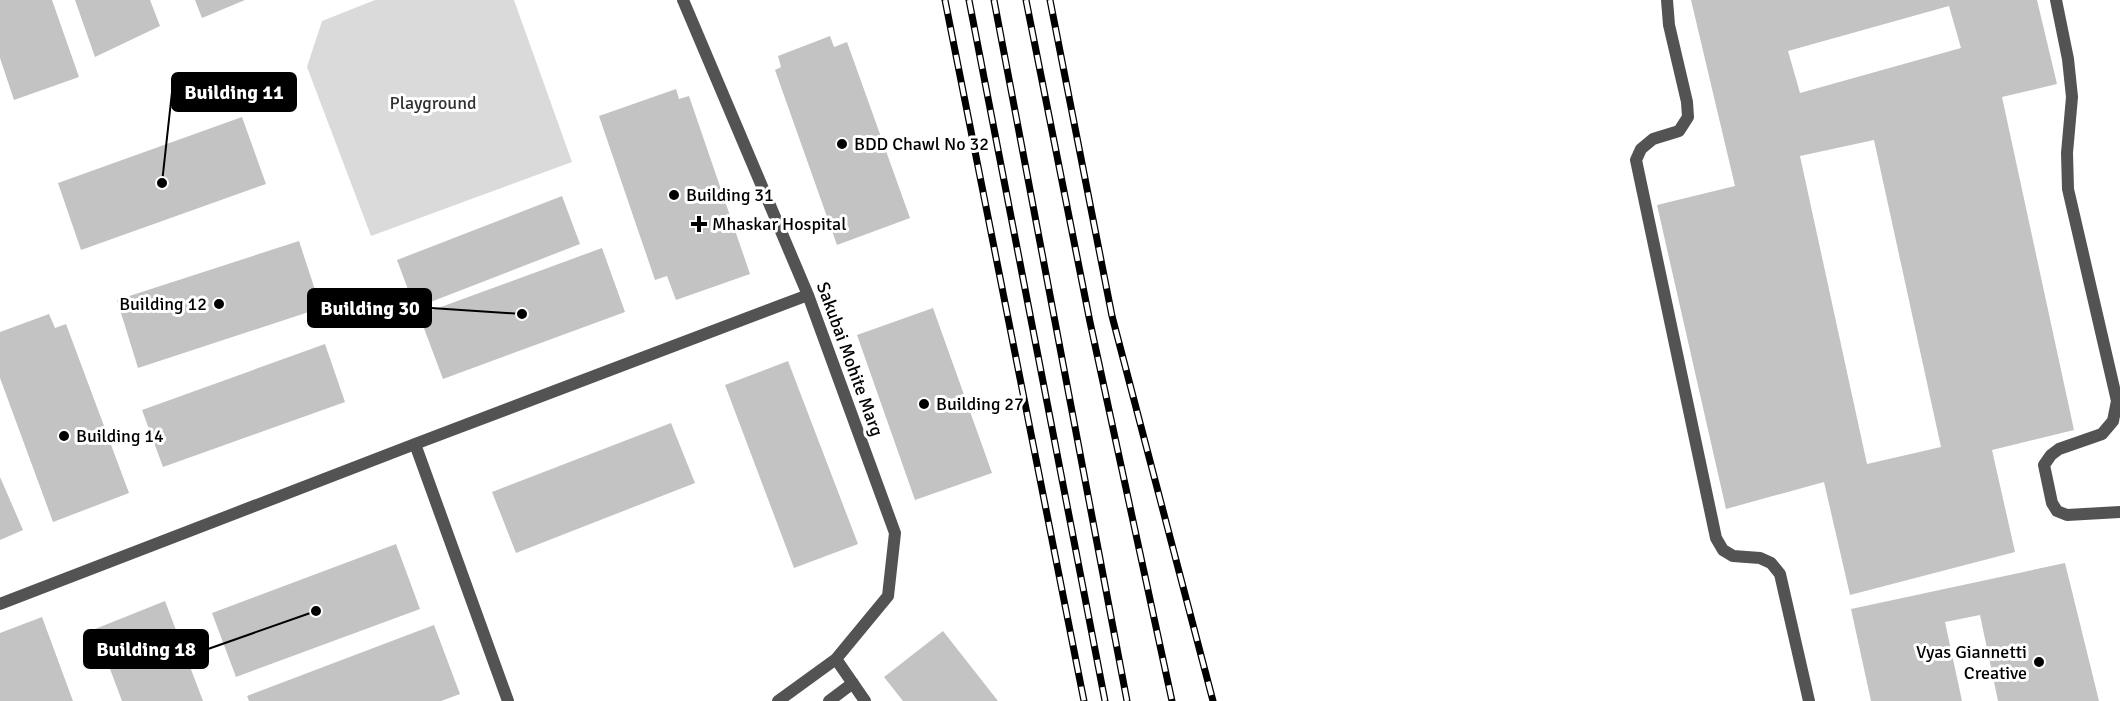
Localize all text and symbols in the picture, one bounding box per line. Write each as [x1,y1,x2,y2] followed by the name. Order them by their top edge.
[172,73,296,111] callout: Building 11
[184,80,284,105] text: Building 11
[389,92,477,114] park label: Playground
[854,133,989,155] place label: BDD Chawl No 32
[835,137,849,151] marker: BDD Chawl No 32
[686,184,774,206] place label: Building 31
[667,188,681,202] marker: Building 31
[712,213,847,235] place label: Mhaskar Hospital
[690,215,708,233] marker: Mhaskar Hospital
[812,279,888,439] street label: Sakubai Mohite Marg
[308,289,431,327] callout: Building 30
[119,293,207,315] place label: Building 12
[320,296,420,321] text: Building 30
[212,297,226,311] marker: Building 12
[936,393,1024,415] place label: Building 27
[917,397,931,411] marker: Building 27
[76,425,164,447] place label: Building 14
[57,429,71,443] marker: Building 14
[84,630,208,668] callout: Building 18
[96,637,196,662] text: Building 18
[1916,641,2027,684] place label: Vyas Giannetti Creative
[2032,655,2046,669] marker: Vyas Giannetti Creative

